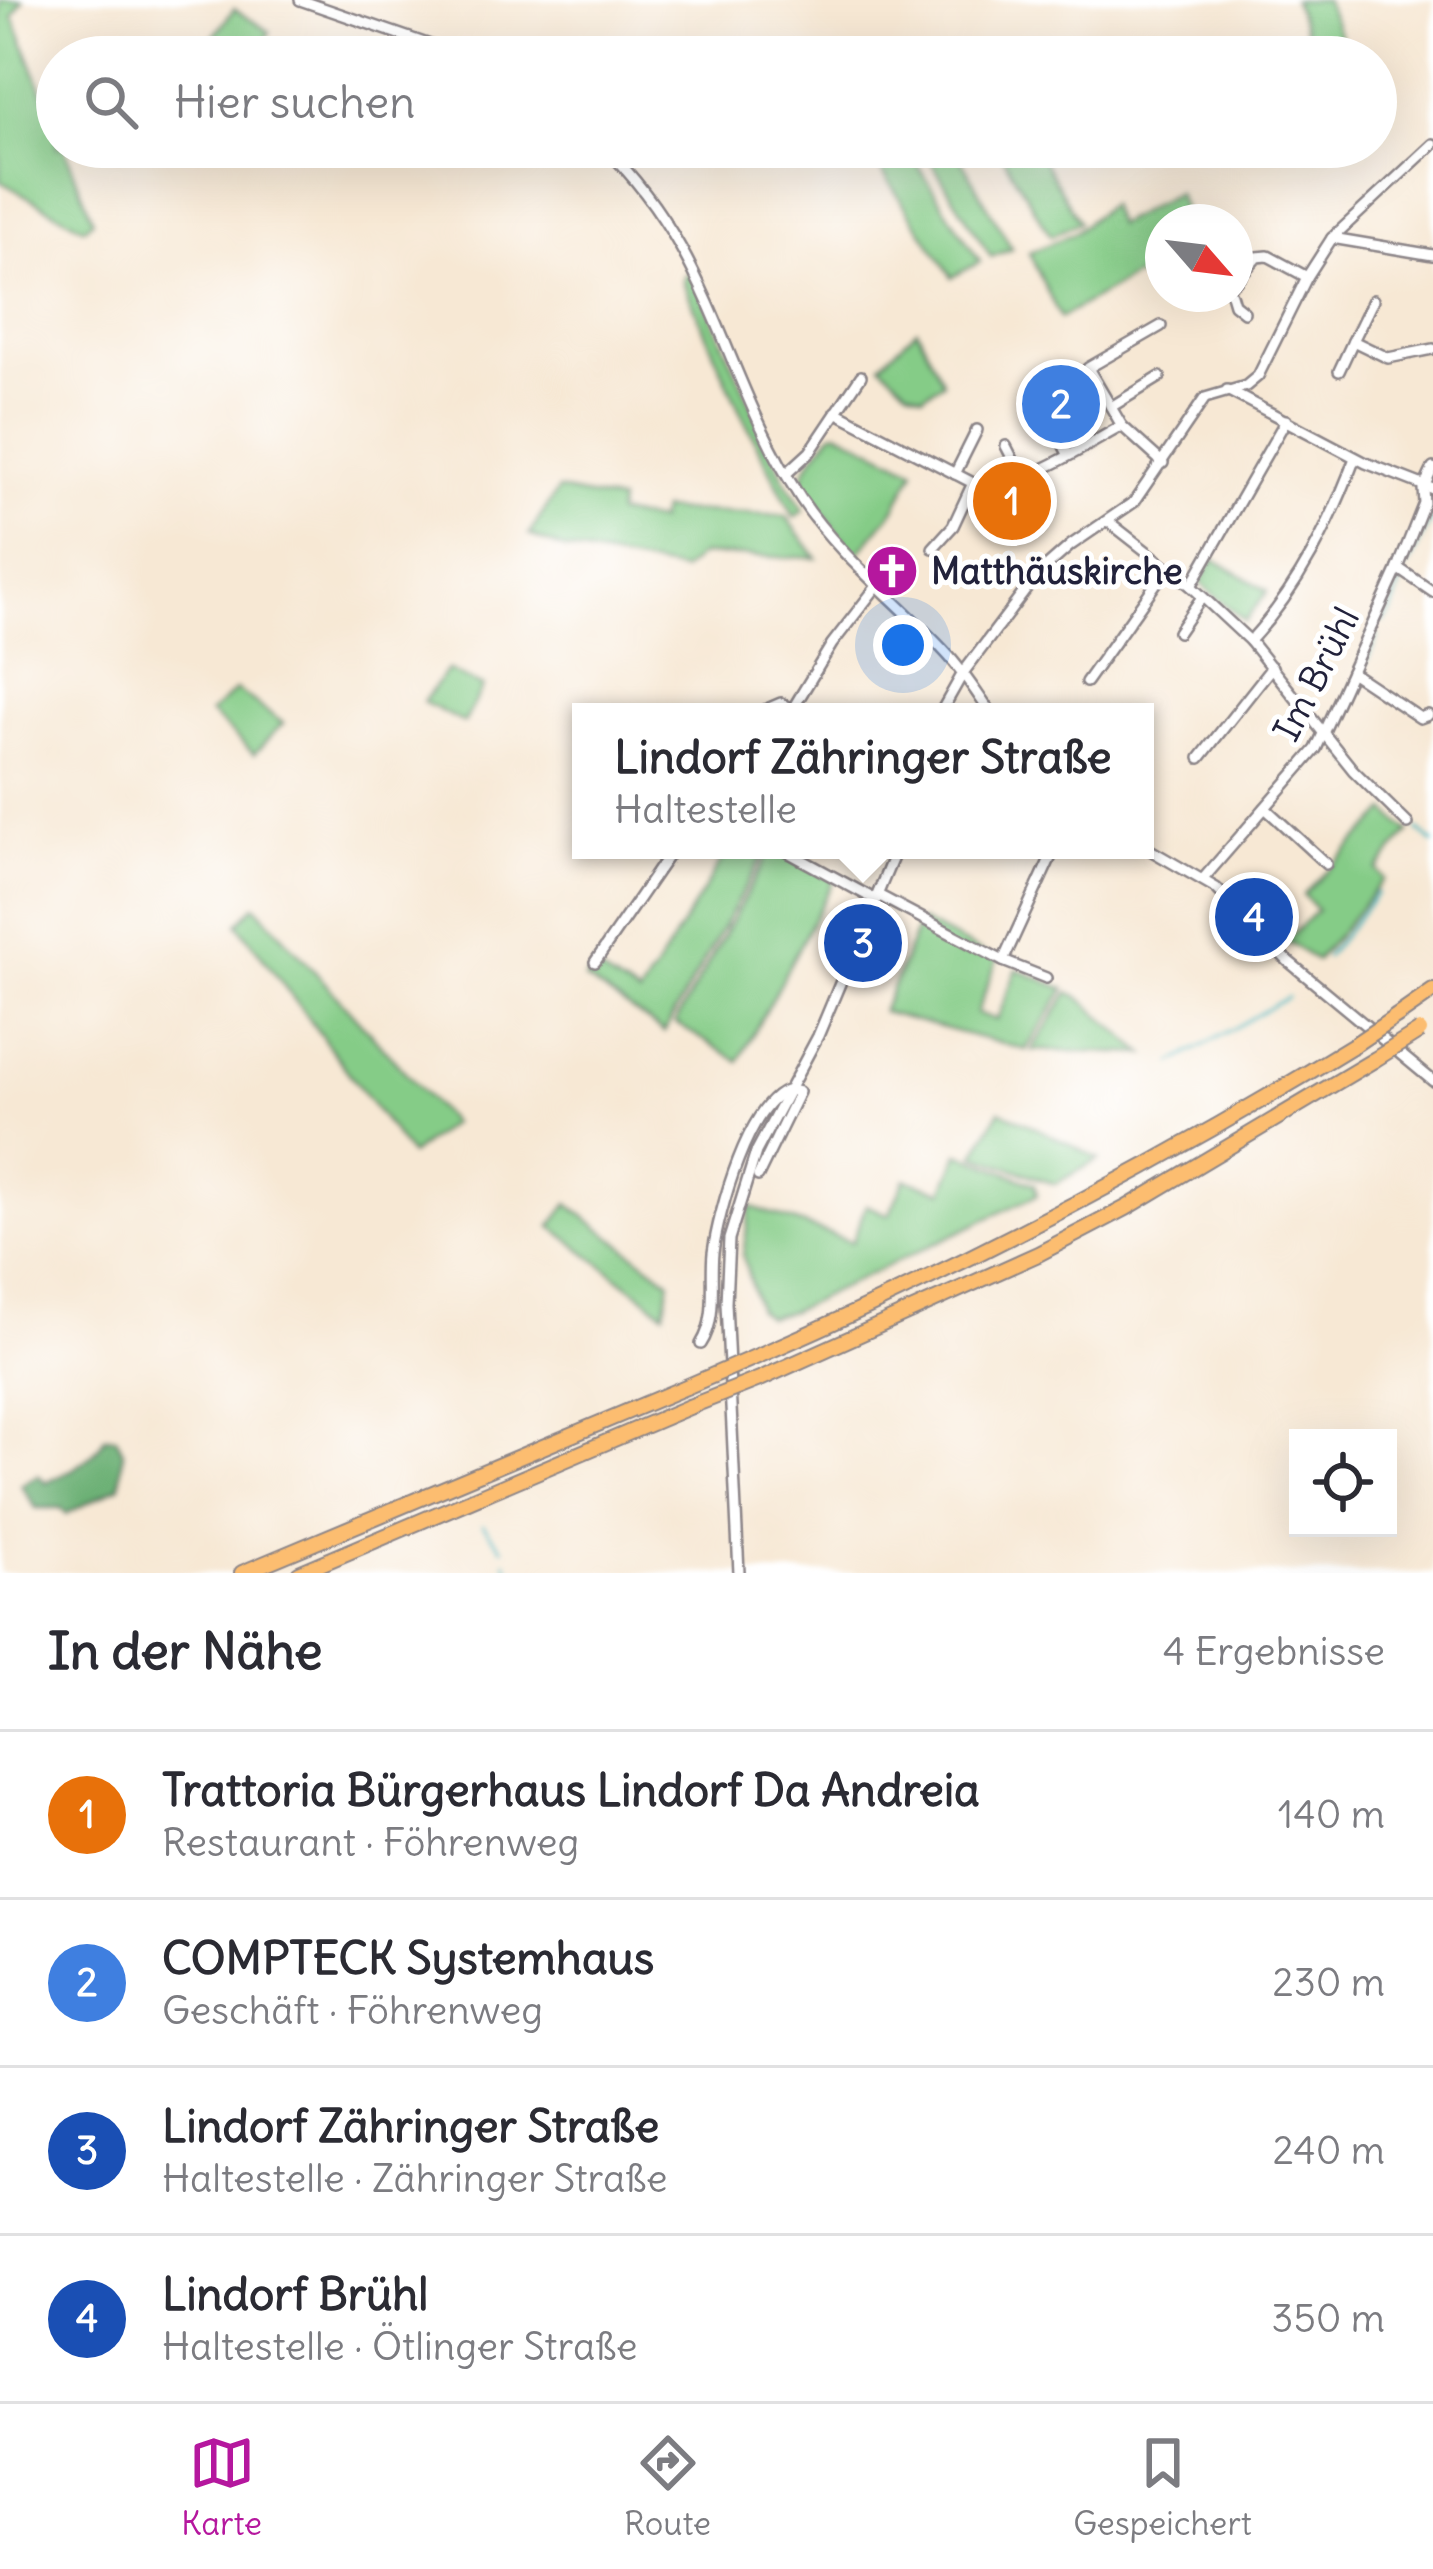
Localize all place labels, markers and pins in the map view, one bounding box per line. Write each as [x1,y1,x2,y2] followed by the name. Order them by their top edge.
[1022,359,1100,449] pin: 2
[973,456,1051,546] pin: 1
[864,543,920,599] church icon: Matthäuskirche
[931,549,1183,594] place label: Matthäuskirche
[1215,872,1293,962] pin: 4
[824,898,902,988] pin: 3

